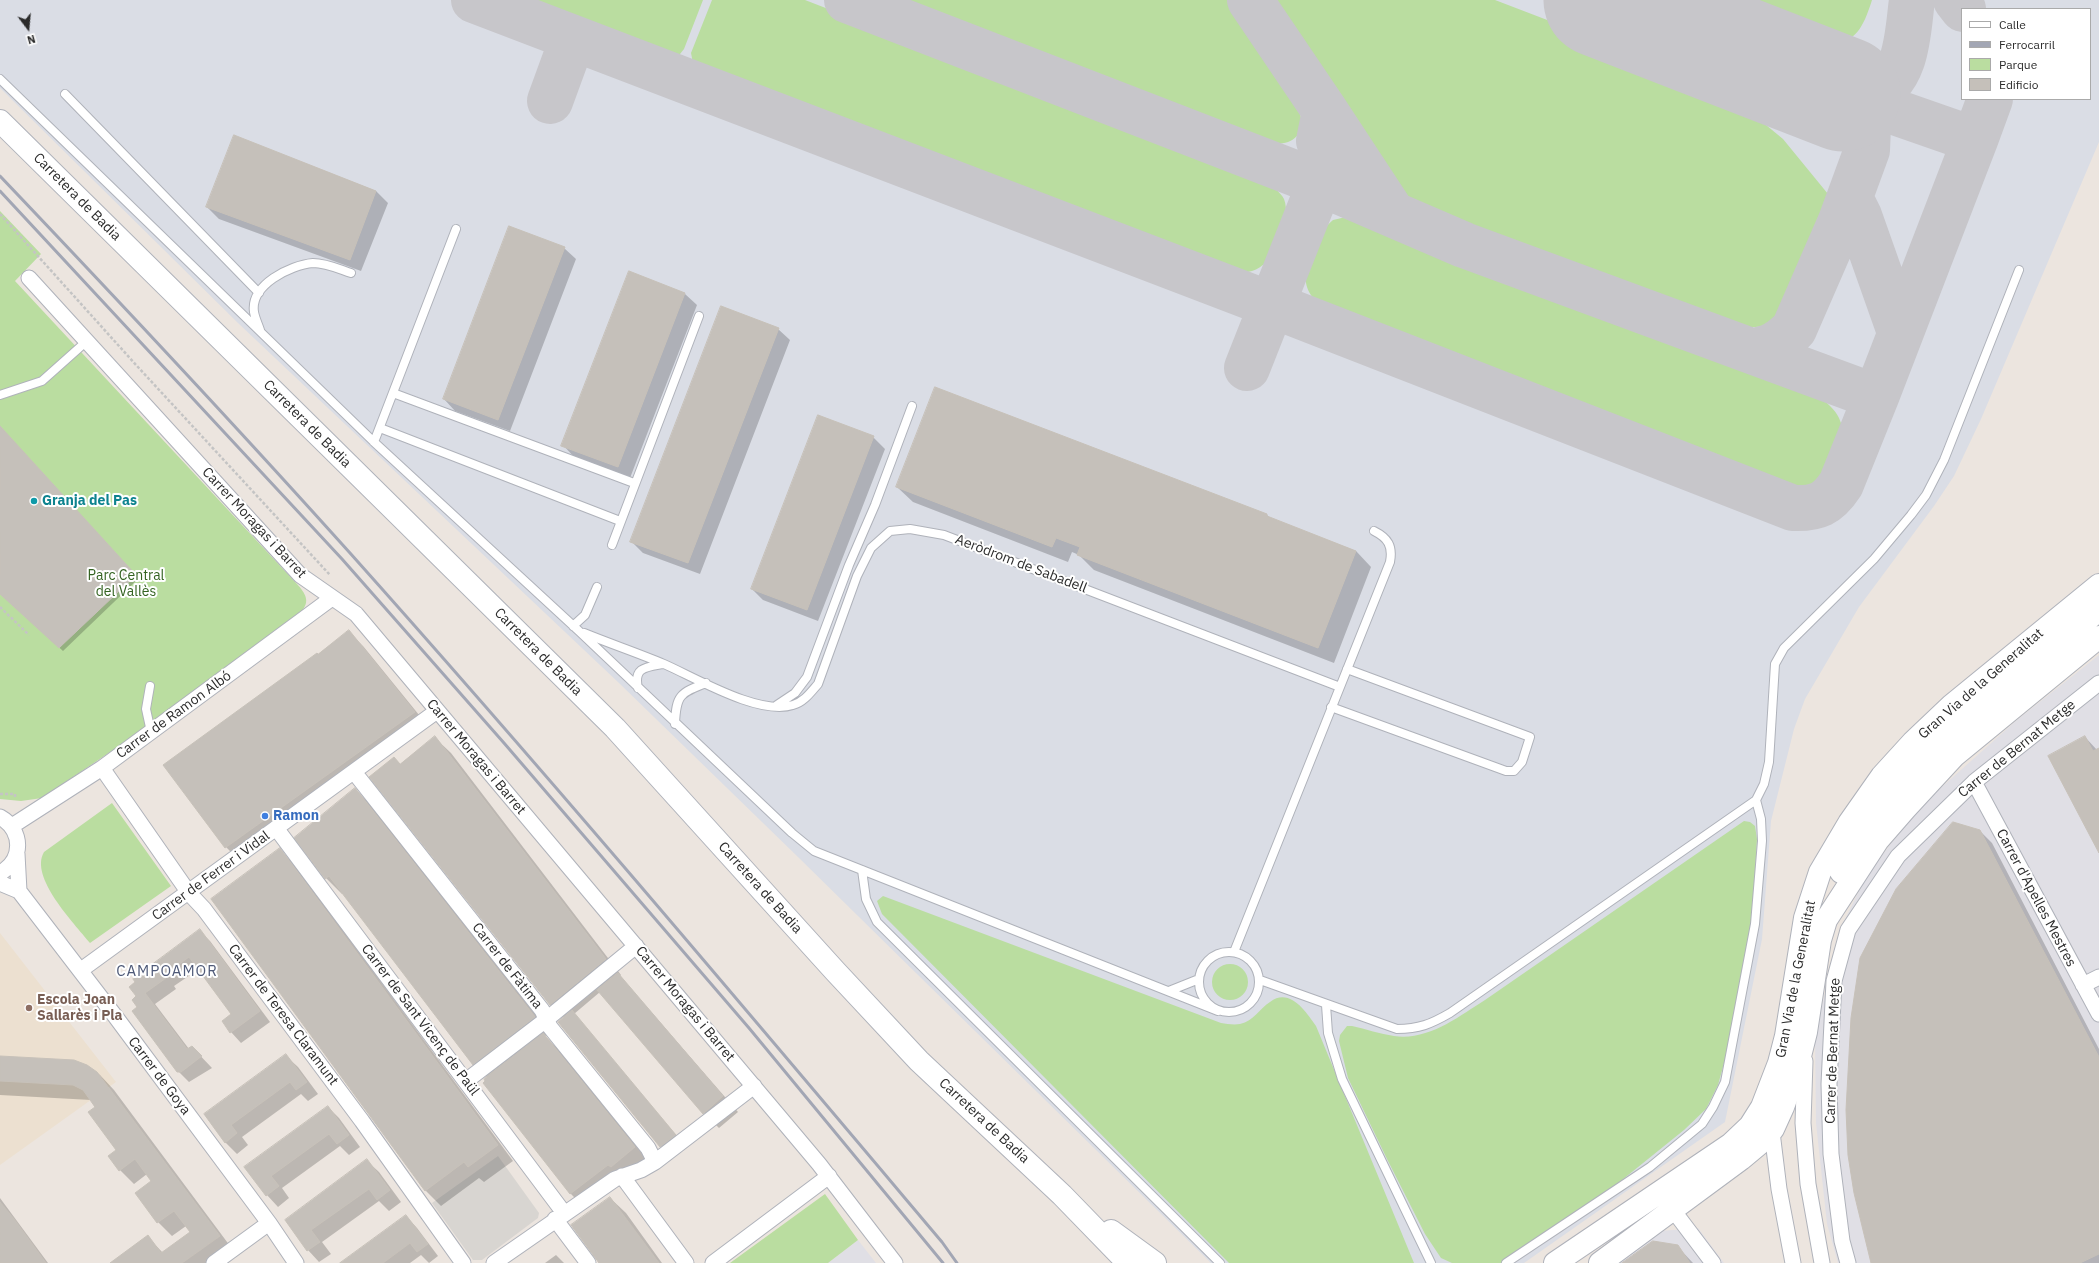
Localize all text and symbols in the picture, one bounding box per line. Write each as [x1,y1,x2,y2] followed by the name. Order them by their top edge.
[8,8,48,48] north arrow
[1961,8,2091,100] legend
[1999,17,2026,32] text: Calle
[26,32,37,47] text: N
[1999,37,2055,52] text: Ferrocarril
[1999,57,2037,72] text: Parque
[1999,77,2038,92] text: Edificio
[30,150,124,244] street label: Carretera de Badia
[260,377,354,471] street label: Carretera de Badia
[198,464,310,582] street label: Carrer Moragas i Barret
[42,493,137,509] place label: Granja del Pas
[29,496,39,506] marker: Granja del Pas
[953,531,1089,597] street label: Aeròdrom de Sabadell
[88,568,164,600] park label: Parc Central del Vallès
[491,605,585,699] street label: Carretera de Badia
[1915,625,2047,743] street label: Gran Via de la Generalitat
[113,668,235,762] street label: Carrer de Ramon Albó
[423,696,529,818] street label: Carrer Moragas i Barret
[1955,697,2079,801] street label: Carrer de Bernat Metge
[273,808,319,824] place label: Ramon
[260,811,270,821] marker: Ramon
[1993,826,2079,970] street label: Carrer d'Apelles Mestres
[149,828,273,924] street label: Carrer de Ferrer i Vidal
[715,839,805,937] street label: Carretera de Badia
[1772,899,1820,1059] street label: Gran Via de la Generalitat
[468,920,546,1012] street label: Carrer de Fàtima
[224,941,342,1089] street label: Carrer de Teresa Claramunt
[358,941,482,1099] street label: Carrer de Sant Vicenç de Paül
[632,943,738,1065] street label: Carrer Moragas i Barret
[116,963,218,981] district label: CAMPOAMOR
[1822,978,1844,1124] street label: Carrer de Bernat Metge
[37,992,123,1024] place label: Escola Joan Sallarès i Pla
[24,1003,34,1013] marker: Escola Joan Sallarès i Pla
[124,1034,194,1118] street label: Carrer de Goya
[935,1075,1033,1167] street label: Carretera de Badia

